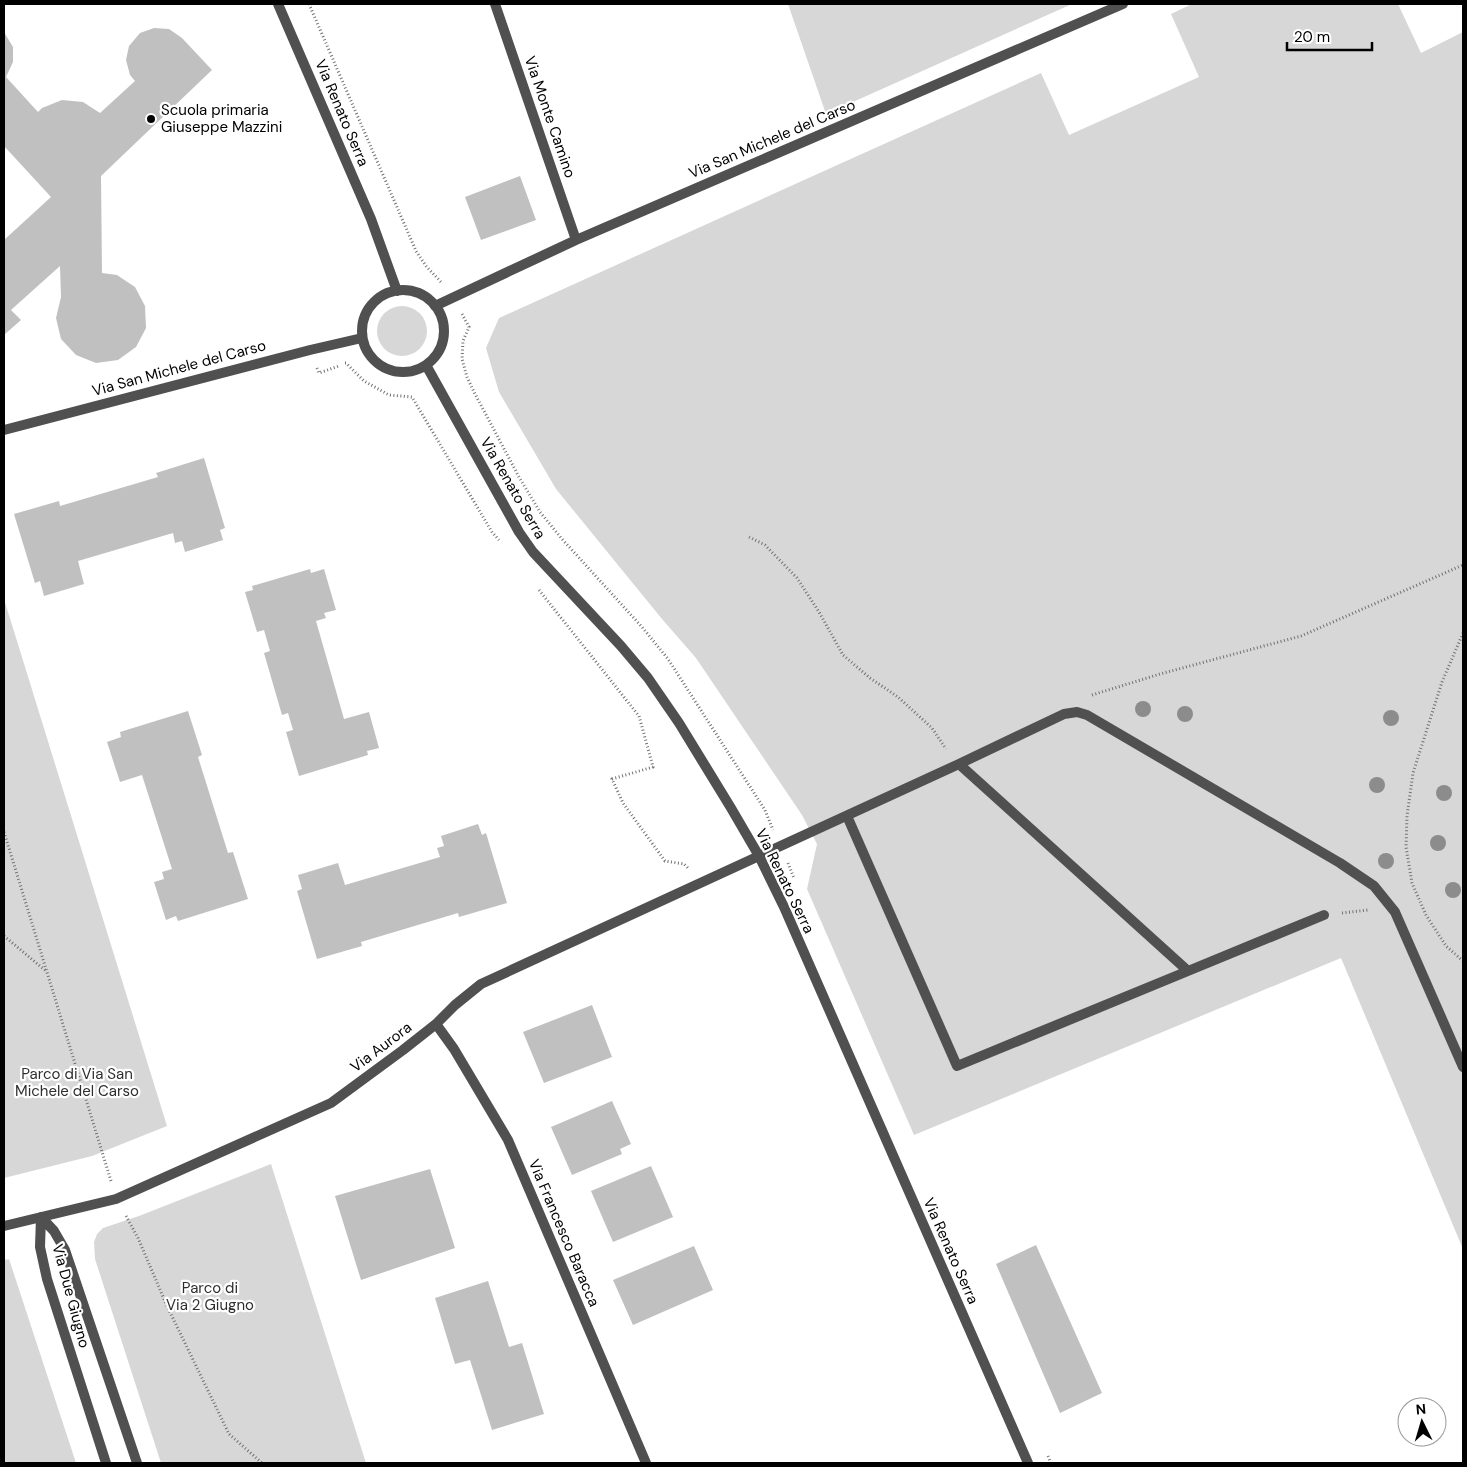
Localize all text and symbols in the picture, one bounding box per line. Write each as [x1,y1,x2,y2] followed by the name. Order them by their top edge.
[1287,20,1372,52] scale bar
[1294,27,1330,47] text: 20 m
[520,53,580,181] street label: Via Monte Camino
[310,56,374,170] street label: Via Renato Serra
[686,95,858,183] street label: Via San Michele del Carso
[161,100,282,137] place label: Scuola primaria Giuseppe Mazzini
[145,113,157,125] marker: Scuola primaria Giuseppe Mazzini
[90,335,268,401] street label: Via San Michele del Carso
[476,433,550,543] street label: Via Renato Serra
[751,825,819,937] street label: Via Renato Serra
[346,1017,416,1077] street label: Via Aurora
[15,1064,139,1101] park label: Parco di Via San Michele del Carso
[524,1156,604,1310] street label: Via Francesco Baracca
[919,1195,983,1307] street label: Via Renato Serra
[48,1242,94,1350] street label: Via Due Giugno
[166,1278,254,1315] park label: Parco di Via 2 Giugno
[1397,1397,1447,1447] north arrow
[1415,1400,1427,1418] text: N

